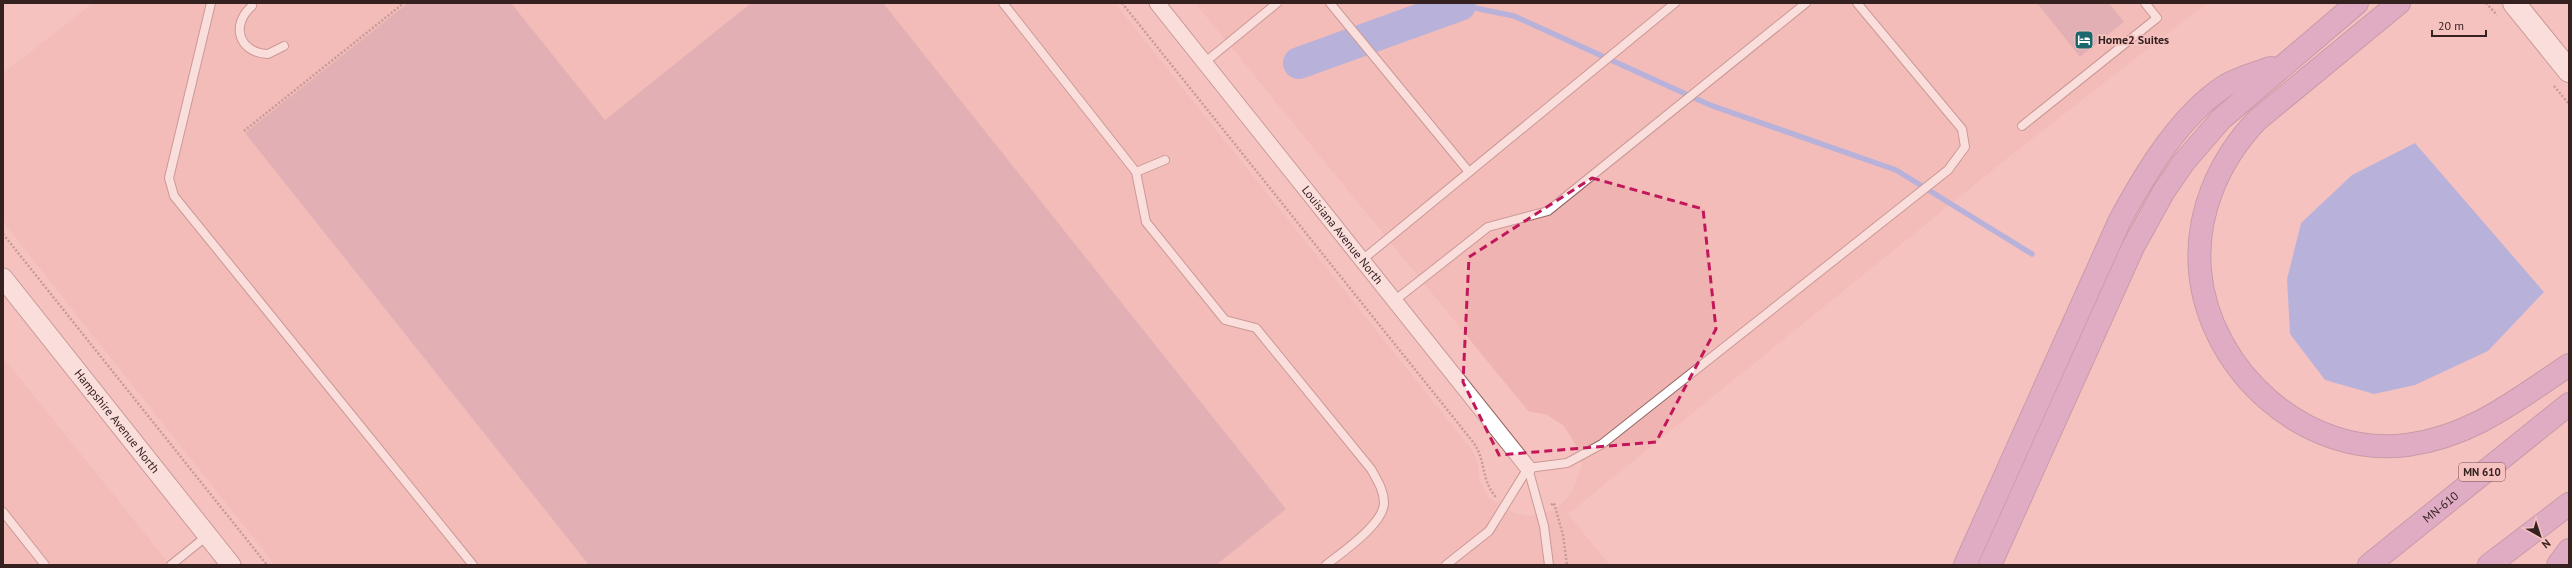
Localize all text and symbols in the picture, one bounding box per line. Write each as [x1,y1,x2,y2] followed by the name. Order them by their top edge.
[2432,12,2486,38] scale bar
[2438,18,2464,33] text: 20 m
[2073,29,2095,51] hotel icon: Home2 Suites
[2098,32,2169,47] place label: Home2 Suites
[1299,183,1386,287] street label: Louisiana Avenue North
[71,366,163,476] street label: Hampshire Avenue North
[2459,463,2505,481] road number: MN 610
[2419,488,2462,526] street label: MN-610
[2520,516,2560,556] north arrow
[2539,536,2554,551] text: N

